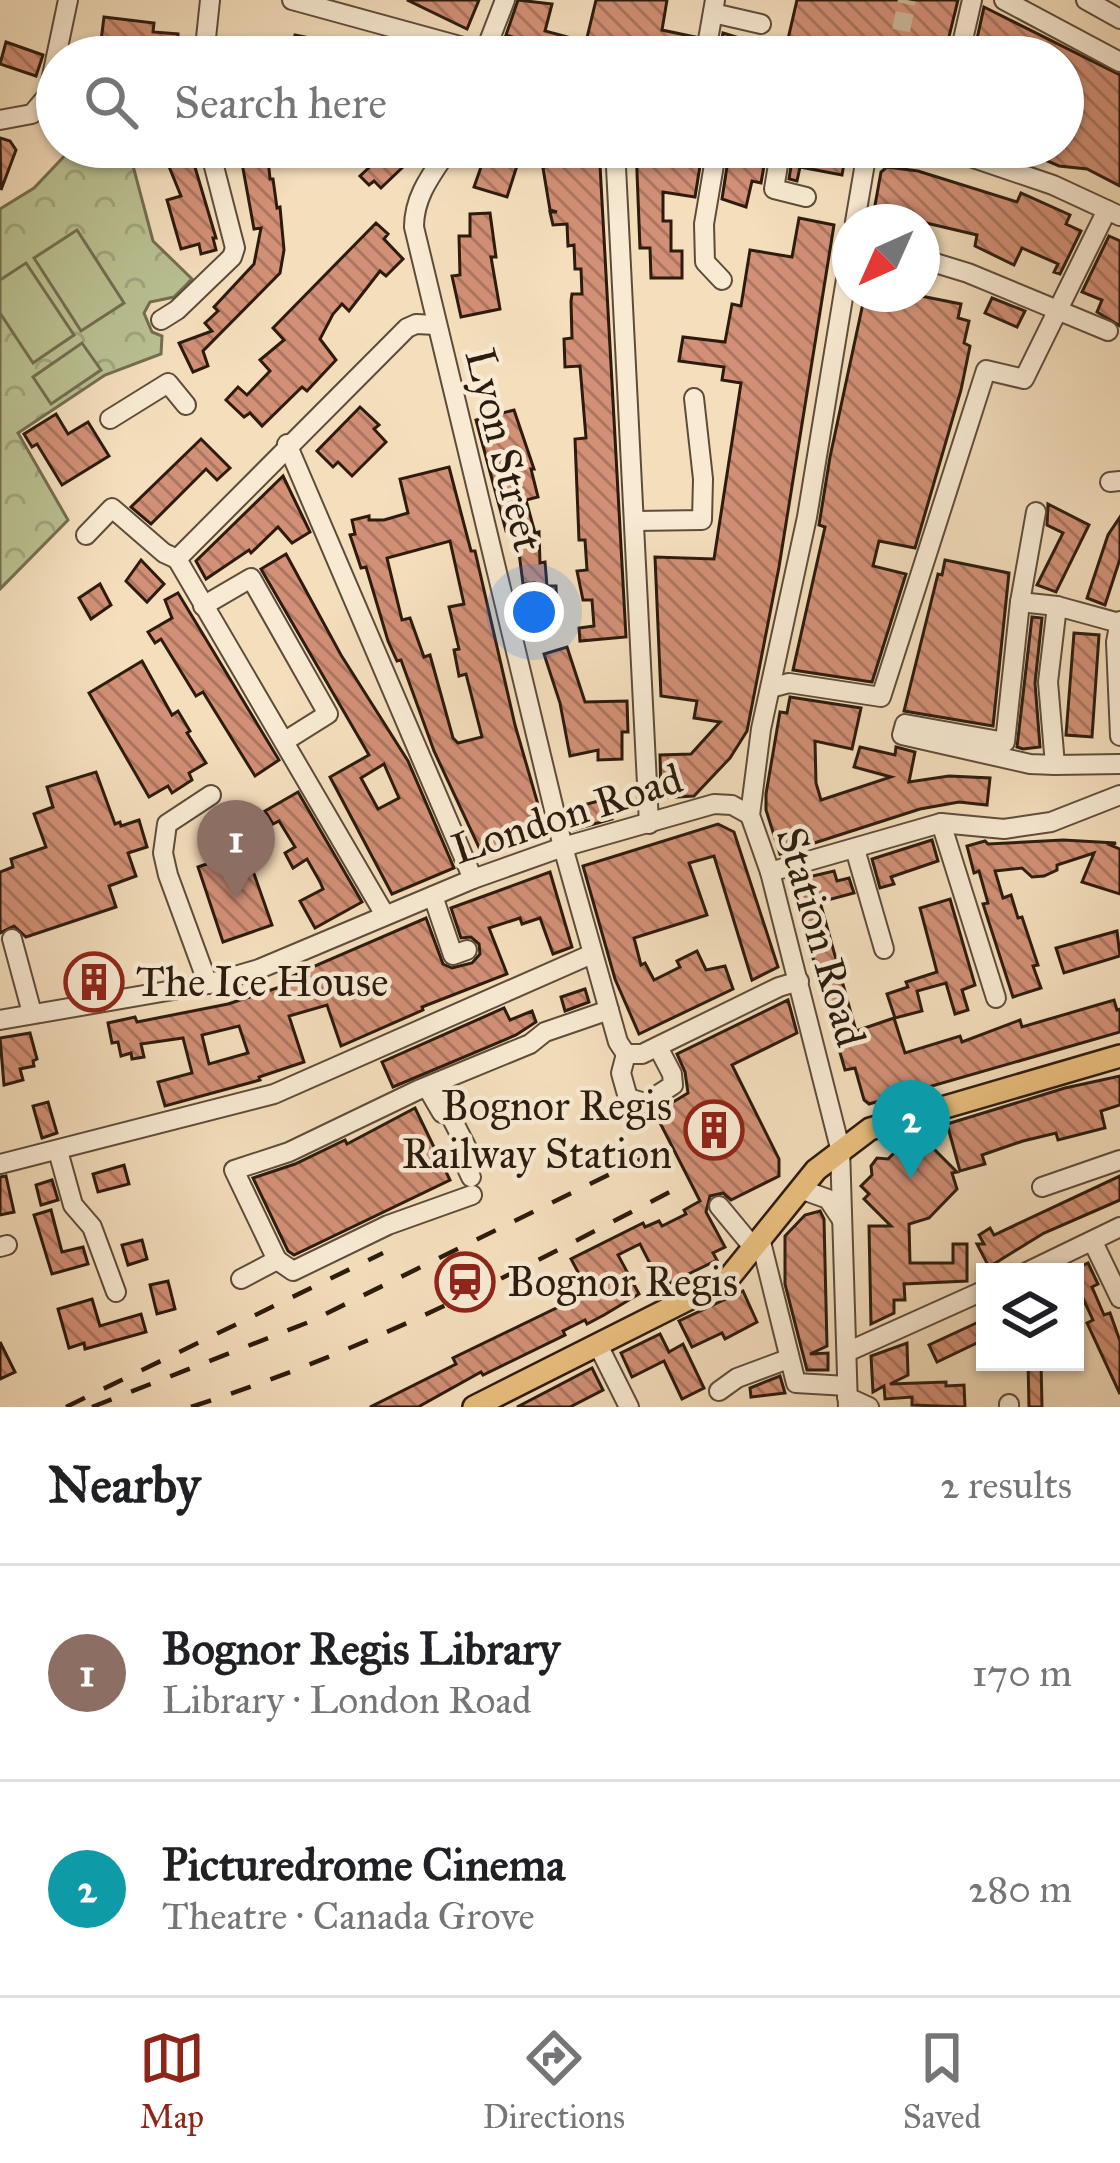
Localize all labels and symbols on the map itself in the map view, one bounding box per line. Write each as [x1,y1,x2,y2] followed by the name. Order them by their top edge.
[832,204,940,312] north arrow
[454,343,554,557] street label: Lyon Street
[504,582,564,642] your location
[445,752,689,876] street label: London Road
[197,800,275,899] pin: 1
[765,821,877,1053] street label: Station Road
[63,951,125,1013] building icon: The Ice House
[136,956,388,1008] place label: The Ice House
[402,1080,672,1180] place label: Bognor Regis Railway Station
[872,1080,950,1179] pin: 2
[683,1099,745,1161] building icon: Bognor Regis Railway Station
[434,1251,496,1313] station icon: Bognor Regis
[507,1256,738,1308] place label: Bognor Regis

